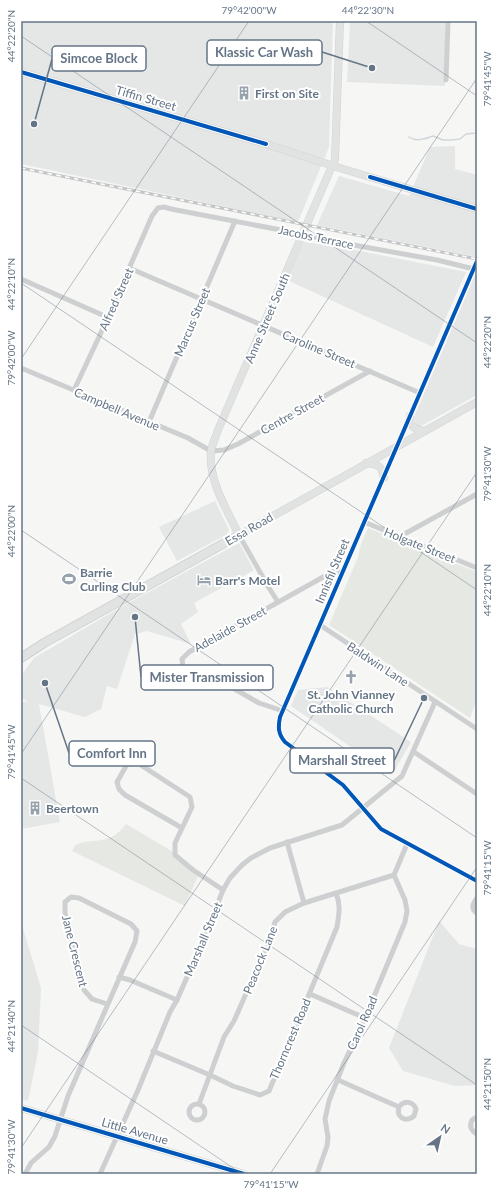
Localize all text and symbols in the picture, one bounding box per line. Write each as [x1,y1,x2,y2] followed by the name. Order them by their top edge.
[221,4,277,16] text: 79°42'00"W
[342,4,394,16] text: 44°22'30"N
[5,10,17,62] text: 44°22'20"N
[207,40,322,65] callout: Klassic Car Wash
[215,44,313,60] text: Klassic Car Wash
[52,46,146,71] callout: Simcoe Block
[60,50,138,66] text: Simcoe Block
[481,51,493,107] text: 79°41'45"W
[114,82,179,114] street label: Tiffin Street
[236,85,252,101] building icon: First on Site
[255,86,320,101] place label: First on Site
[277,222,355,252] street label: Jacobs Terrace
[5,258,17,310] text: 44°22'10"N
[96,265,137,333] street label: Alfred Street
[241,271,293,365] street label: Anne Street South
[171,285,214,359] street label: Marcus Street
[481,316,493,368] text: 44°22'20"N
[280,327,359,371] street label: Caroline Street
[5,330,17,386] text: 79°42'00"W
[72,384,162,434] street label: Campbell Avenue
[258,390,327,438] street label: Centre Street
[481,446,493,502] text: 79°41'30"W
[5,505,17,557] text: 44°22'00"N
[222,509,276,549] street label: Essa Road
[382,524,459,566] street label: Holgate Street
[312,536,353,606] street label: Innisfil Street
[481,564,493,616] text: 44°22'10"N
[80,565,146,594] place label: Barrie Curling Club
[61,571,77,587] sports icon: Barrie Curling Club
[196,572,212,588] hotel icon: Barr's Motel
[215,573,280,588] place label: Barr's Motel
[191,603,269,655] street label: Adelaide Street
[344,639,412,689] street label: Baldwin Lane
[141,665,273,690] callout: Mister Transmission
[150,669,264,685] text: Mister Transmission
[343,669,359,685] church icon: St. John Vianney Catholic Church
[307,687,395,716] place label: St. John Vianney Catholic Church
[5,724,17,780] text: 79°41'45"W
[69,741,155,766] callout: Comfort Inn
[77,745,147,761] text: Comfort Inn
[290,748,394,773] callout: Marshall Street
[298,752,386,768] text: Marshall Street
[27,800,43,816] building icon: Beertown
[46,801,99,816] place label: Beertown
[481,840,493,896] text: 79°41'15"W
[181,899,226,978] street label: Marshall Street
[59,914,91,989] street label: Jane Crescent
[240,924,280,996] street label: Peacock Lane
[343,994,381,1052] street label: Carol Road
[266,996,314,1082] street label: Thorncrest Road
[5,1000,17,1052] text: 44°21'40"N
[481,1058,493,1110] text: 44°21'50"N
[100,1114,170,1148] street label: Little Avenue
[420,1117,460,1157] north arrow
[5,1119,17,1175] text: 79°41'30"W
[439,1121,453,1136] text: N
[243,1178,299,1190] text: 79°41'15"W

